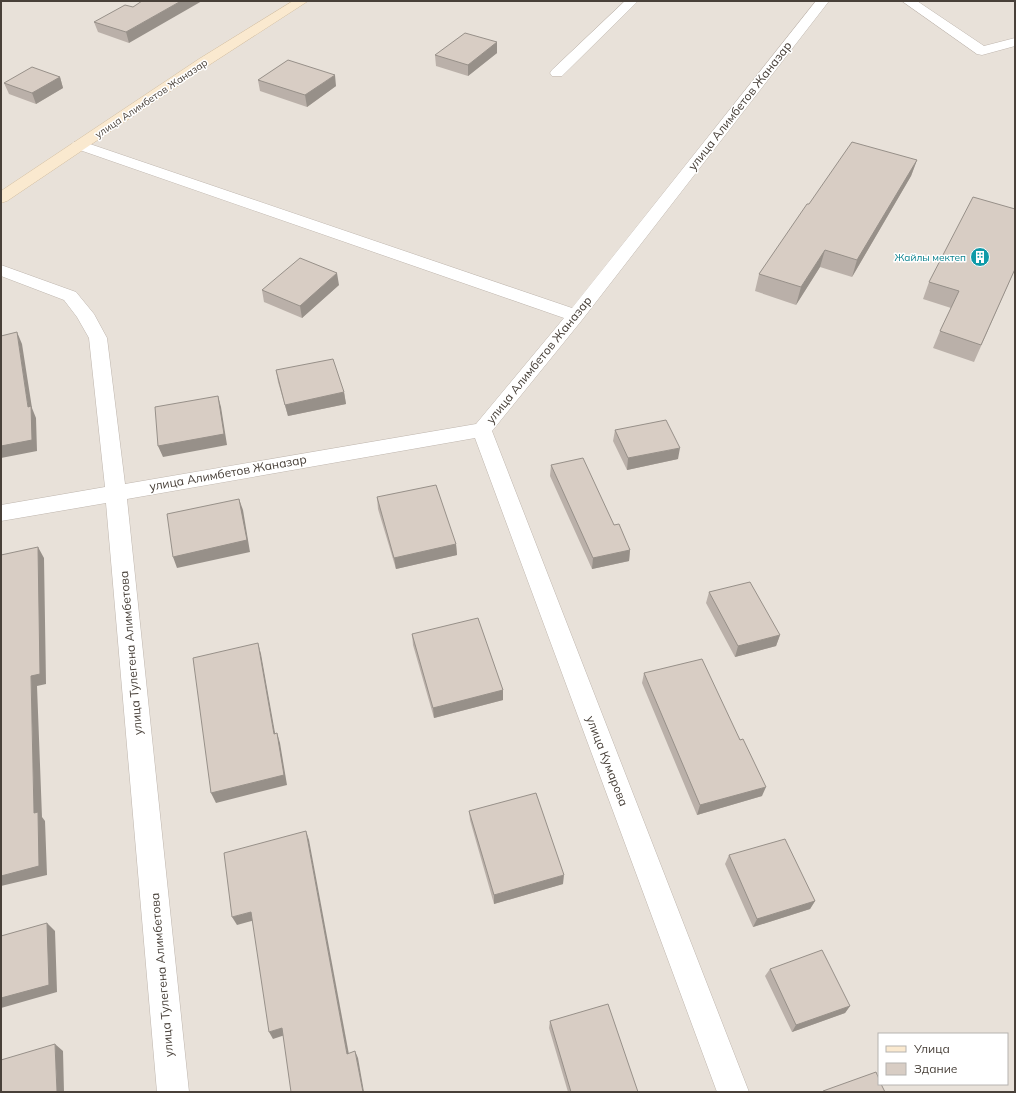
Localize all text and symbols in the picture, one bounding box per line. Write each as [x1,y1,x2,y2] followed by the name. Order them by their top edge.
[685,38,795,173] street label: улица Алимбетов Жаназар
[93,56,210,141] street label: улица Алимбетов Жаназар
[969,246,991,268] building icon: Жайлы мектеп
[894,251,966,264] place label: Жайлы мектеп
[483,293,595,426] street label: улица Алимбетов Жаназар
[148,451,308,494] street label: улица Алимбетов Жаназар
[116,570,145,736] street label: улица Тулегена Алимбетова
[583,713,632,808] street label: улица Кумарова
[147,892,176,1058] street label: улица Тулегена Алимбетова
[878,1033,1008,1085] legend
[913,1041,950,1056] text: Улица
[914,1061,958,1076] text: Здание

